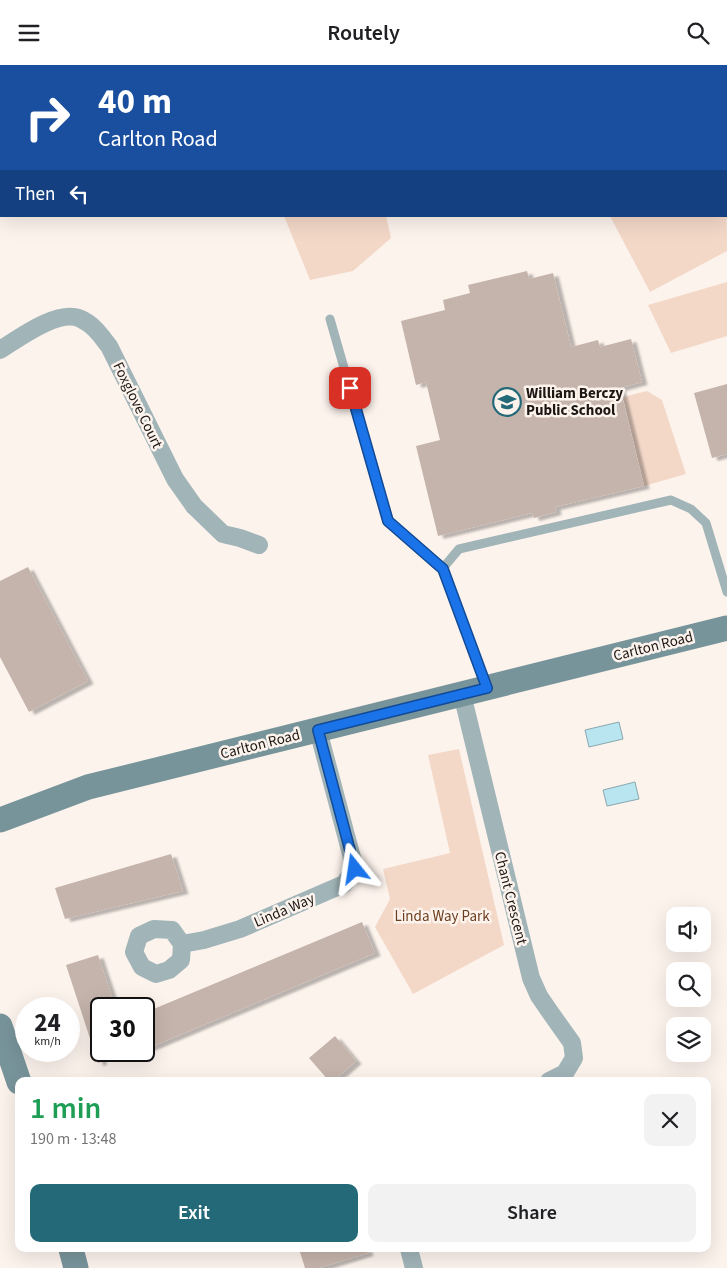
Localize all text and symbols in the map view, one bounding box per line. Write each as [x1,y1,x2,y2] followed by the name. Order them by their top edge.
[327,17,400,49] text: Routely
[15,19,43,47] icon: menu
[684,19,712,47] icon: search
[98,77,172,127] text: 40 m
[15,85,80,150] icon: right
[98,123,218,155] text: Carlton Road
[65,180,93,208] icon: left
[15,181,55,208] text: Then
[108,358,168,452] street label: Foxglove Court
[329,367,371,409] pin
[336,374,364,402] icon: arrive
[526,383,623,421] place label: William Berczy Public School
[492,387,522,417] school or university icon: William Berczy Public School
[611,626,695,667] street label: Carlton Road
[218,724,302,765] street label: Carlton Road
[328,842,380,894] position arrow
[489,849,532,947] street label: Chant Crescent
[251,888,318,933] street label: Linda Way
[394,906,490,927] park label: Linda Way Park
[666,907,711,1062] map controls
[666,907,711,952] button: sound
[666,962,711,1007] button: search
[90,997,155,1062] speed limit sign: 30
[34,1005,61,1041] text: 24
[666,1017,711,1062] button: layers
[34,1033,61,1050] text: km/h
[30,1087,101,1130] text: 1 min
[644,1094,696,1146] button: close
[30,1128,117,1150] text: 190 m · 13:48
[30,1184,358,1242] button: Exit
[368,1184,696,1242] button: Share

